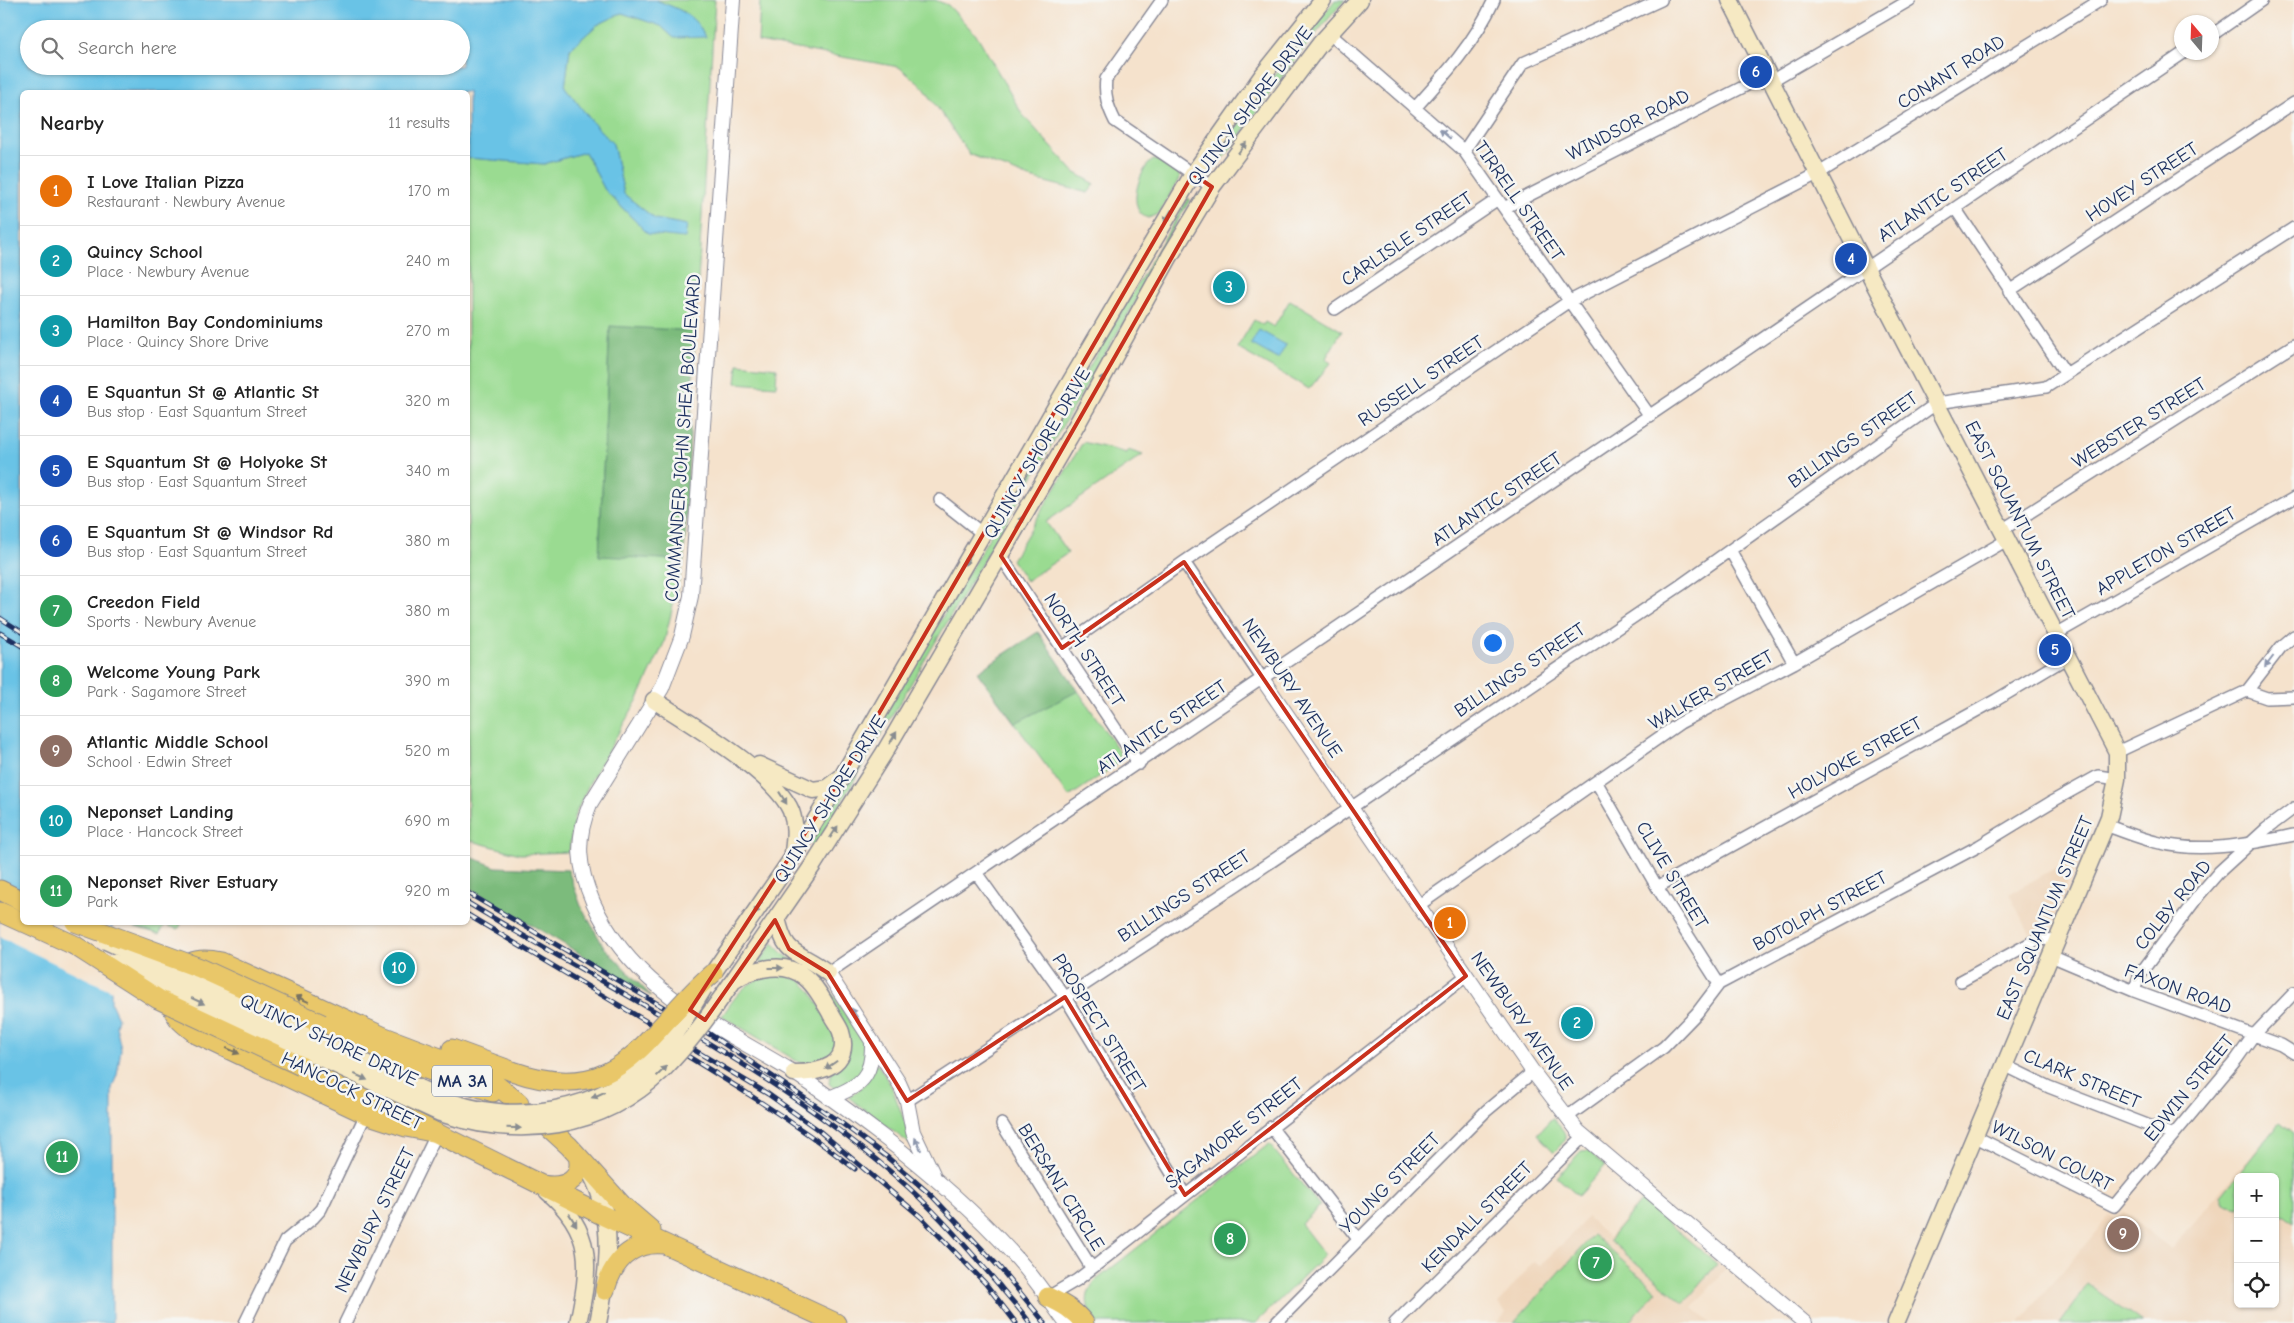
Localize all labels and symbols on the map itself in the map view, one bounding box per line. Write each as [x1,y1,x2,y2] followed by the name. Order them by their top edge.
[2174,15,2219,60] north arrow
[1183,22,1317,190] street label: QUINCY SHORE DRIVE
[1893,30,2009,114] street label: CONANT ROAD
[1740,53,1772,91] pin: 6
[1563,84,1693,166] street label: WINDSOR ROAD
[1439,129,1452,140] one-way arrow
[1469,137,1569,265] street label: TIRRELL STREET
[2082,137,2202,226] street label: HOVEY STREET
[1236,142,1247,155] one-way arrow
[1874,143,2012,247] street label: ATLANTIC STREET
[1337,187,1477,291] street label: CARLISLE STREET
[1163,209,1172,222] one-way arrow
[1835,240,1867,278] pin: 4
[1213,268,1245,306] pin: 3
[661,273,705,602] street label: COMMANDER JOHN SHEA BOULEVARD
[1354,331,1488,431] street label: RUSSELL STREET
[979,364,1095,542] street label: QUINCY SHORE DRIVE
[2068,373,2210,473] street label: WEBSTER STREET
[1097,374,1105,389] one-way arrow
[1784,387,1922,493] street label: BILLINGS STREET
[1960,417,2080,623] street label: EAST SQUANTUM STREET
[1428,447,1566,551] street label: ATLANTIC STREET
[2092,502,2240,600] street label: APPLETON STREET
[1016,516,1025,529] one-way arrow
[963,553,972,566] one-way arrow
[1039,589,1129,711] street label: NORTH STREET
[1237,614,1347,762] street label: NEWBURY AVENUE
[1450,618,1590,722] street label: BILLINGS STREET
[1480,630,1506,656] your location
[2039,631,2071,669] pin: 5
[1645,645,1777,735] street label: WALKER STREET
[2264,655,2275,668] one-way arrow
[1093,675,1231,779] street label: ATLANTIC STREET
[769,711,891,887] street label: QUINCY SHORE DRIVE
[1784,712,1926,804] street label: HOLYOKE STREET
[889,731,898,744] one-way arrow
[778,791,788,805] one-way arrow
[1992,813,2098,1023] street label: EAST SQUANTUM STREET
[1631,817,1713,933] street label: CLIVE STREET
[829,826,838,839] one-way arrow
[1114,845,1254,947] street label: BILLINGS STREET
[2130,856,2216,954] street label: COLBY ROAD
[1749,866,1891,956] street label: BOTOLPH STREET
[753,902,763,915] one-way arrow
[1434,904,1466,942] pin: 1
[1466,948,1578,1094] street label: NEWBURY AVENUE
[383,949,415,987] pin: 10
[1048,950,1151,1096] street label: PROSPECT STREET
[2121,959,2235,1019] street label: FAXON ROAD
[768,964,784,972] one-way arrow
[237,989,421,1091] street label: QUINCY SHORE DRIVE
[295,995,310,1004] one-way arrow
[191,998,205,1006] one-way arrow
[1561,1004,1593,1042] pin: 2
[850,1008,860,1021] one-way arrow
[2139,1030,2239,1146] street label: EDWIN STREET
[2020,1044,2144,1114] street label: CLARK STREET
[278,1047,426,1135] street label: HANCOCK STREET
[226,1048,240,1056] one-way arrow
[824,1060,838,1070] one-way arrow
[655,1065,667,1077] one-way arrow
[432,1066,492,1096] road number: MA 3A
[354,1073,368,1081] one-way arrow
[1161,1073,1307,1193] street label: SAGAMORE STREET
[591,1092,605,1100] one-way arrow
[1988,1116,2116,1196] street label: WILSON COURT
[1013,1119,1109,1255] street label: BERSANI CIRCLE
[506,1124,522,1132] one-way arrow
[1335,1128,1445,1238] street label: YOUNG STREET
[914,1137,922,1151] one-way arrow
[46,1138,78,1176] pin: 11
[330,1144,420,1296] street label: NEWBURY STREET
[1417,1157,1537,1277] street label: KENDALL STREET
[568,1213,577,1226] one-way arrow
[2107,1215,2139,1253] pin: 9
[1214,1220,1246,1258] pin: 8
[1580,1244,1612,1282] pin: 7

